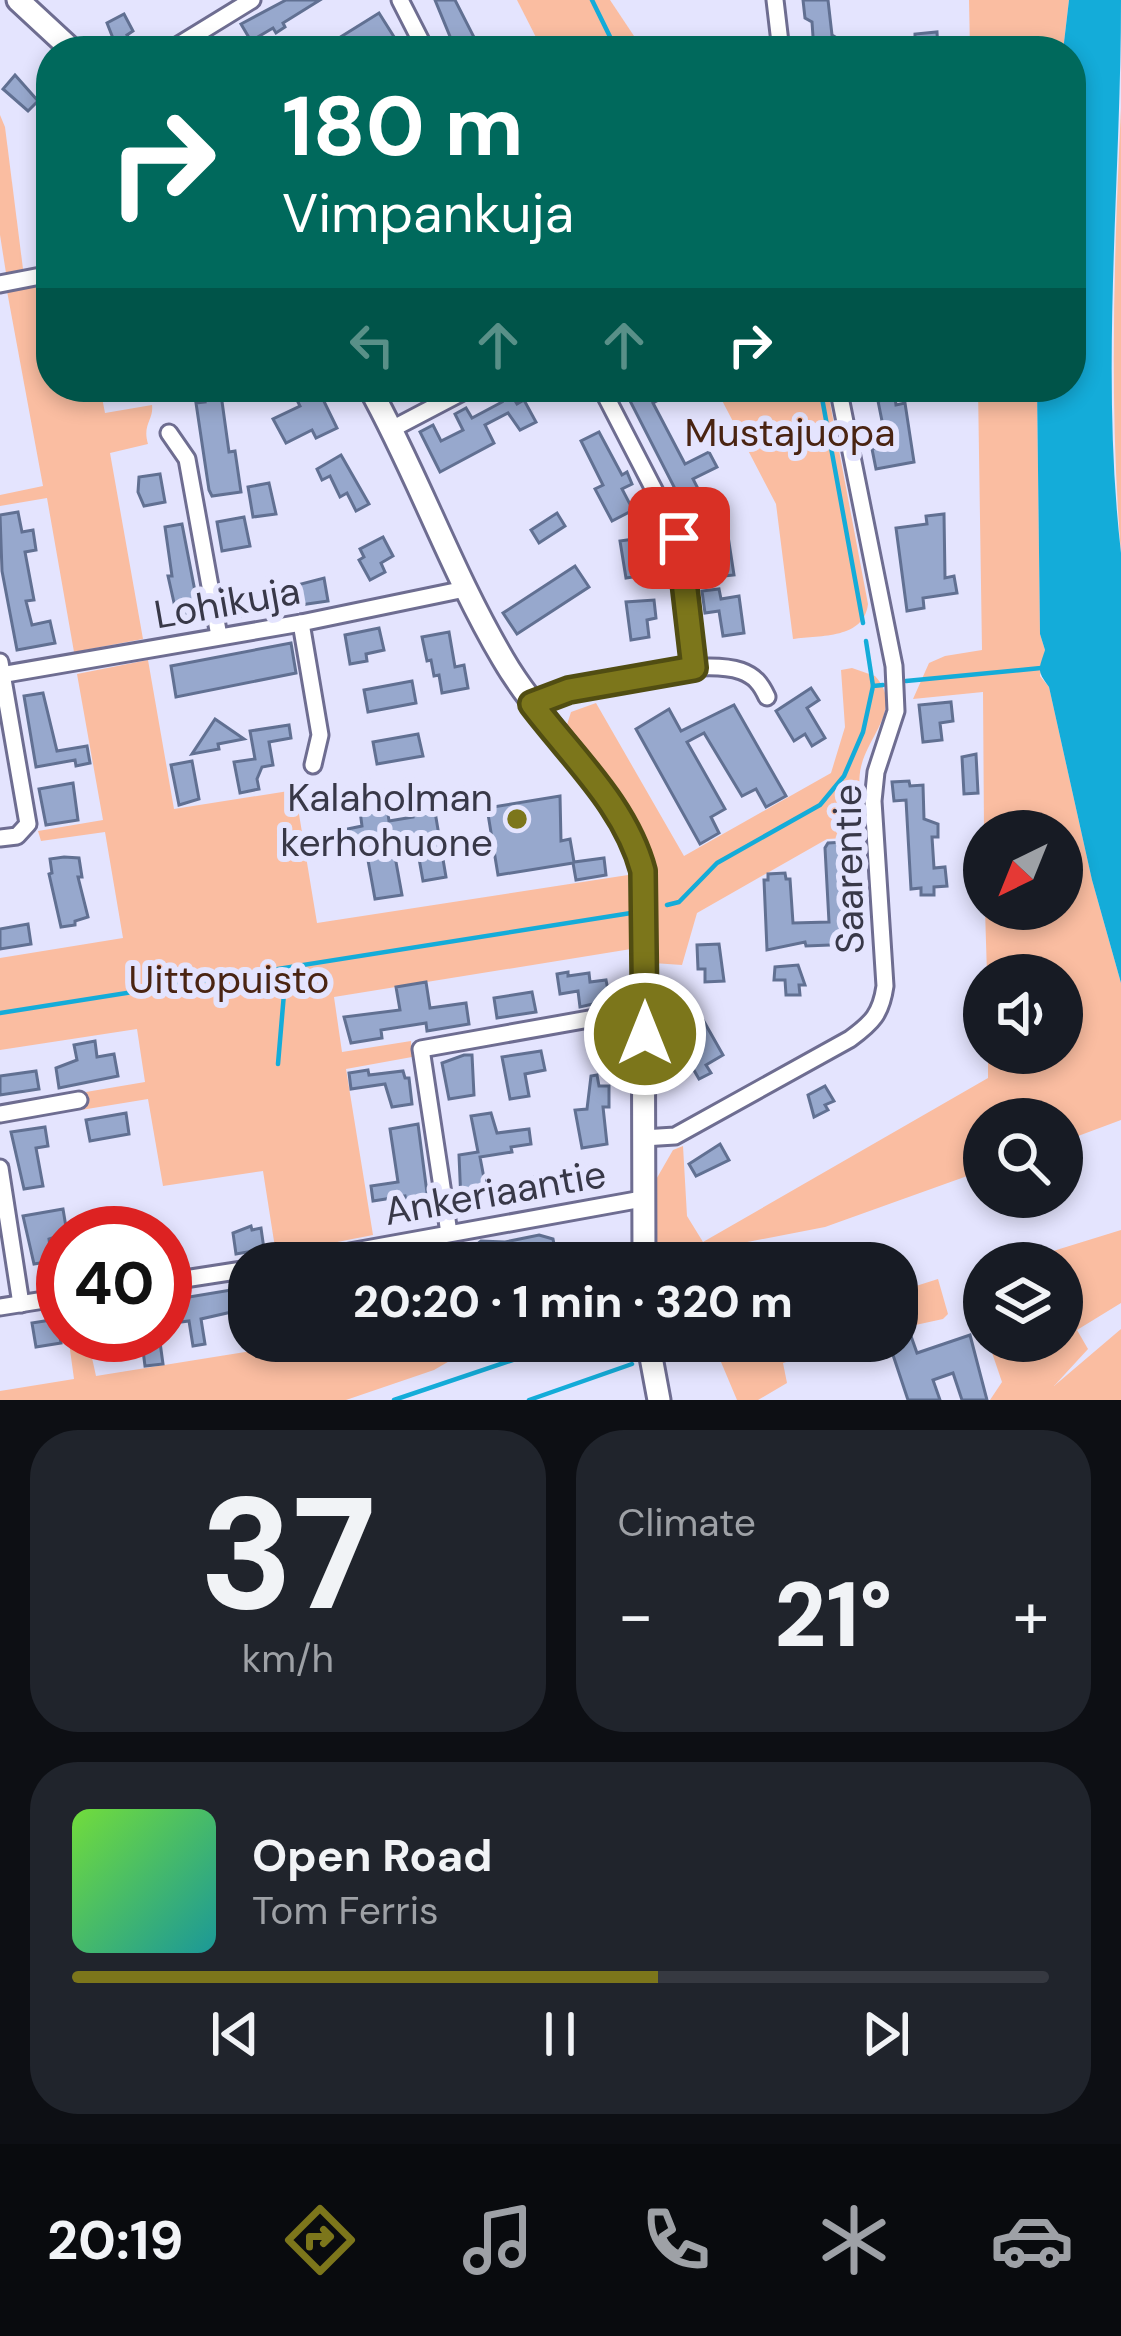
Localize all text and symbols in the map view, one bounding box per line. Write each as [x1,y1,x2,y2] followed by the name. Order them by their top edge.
[282,72,524,181] text: 180 m
[84,84,240,240] icon: right
[282,178,574,249] text: Vimpankuja
[339,312,405,378] icon: left
[465,312,531,378] icon: ahead
[591,312,657,378] icon: ahead
[717,312,783,378] icon: right
[685,407,895,458] park label: Mustajuopa
[628,487,730,589] pin
[646,505,712,571] icon: arrive
[150,565,304,640] street label: Lohikuja
[280,772,493,868] place label: Kalaholman kerhohuone
[822,784,875,954] street label: Saarentie
[504,806,530,832] marker: Kalaholman kerhohuone
[963,810,1083,930] north arrow
[963,810,1083,1362] map controls
[129,954,329,1005] park label: Uittopuisto
[963,954,1083,1074] button: sound
[582,971,708,1097] position arrow
[963,1098,1083,1218] button: search
[380,1148,610,1237] street label: Ankeriaantie
[36,1206,192,1362] speed limit sign: 40
[963,1242,1083,1362] button: layers
[353,1272,793,1331] text: 20:20 · 1 min · 320 m
[199,1453,376,1656] text: 37
[618,1497,756,1548] text: Climate
[774,1557,892,1674] text: 21°
[618,1573,654,1658] text: −
[1013,1573,1049,1658] text: +
[242,1633,334,1684] text: km/h
[252,1826,493,1885] text: Open Road
[252,1885,439,1936] text: Tom Ferris
[202,2001,268,2067] icon: previous
[527,2001,593,2067] icon: pause
[853,2001,919,2067] icon: next
[278,2198,362,2282] icon: directions
[456,2198,540,2282] icon: music
[634,2198,718,2282] icon: phone
[812,2198,896,2282] icon: climate
[990,2198,1074,2282] icon: car
[47,2205,184,2276] text: 20:19

